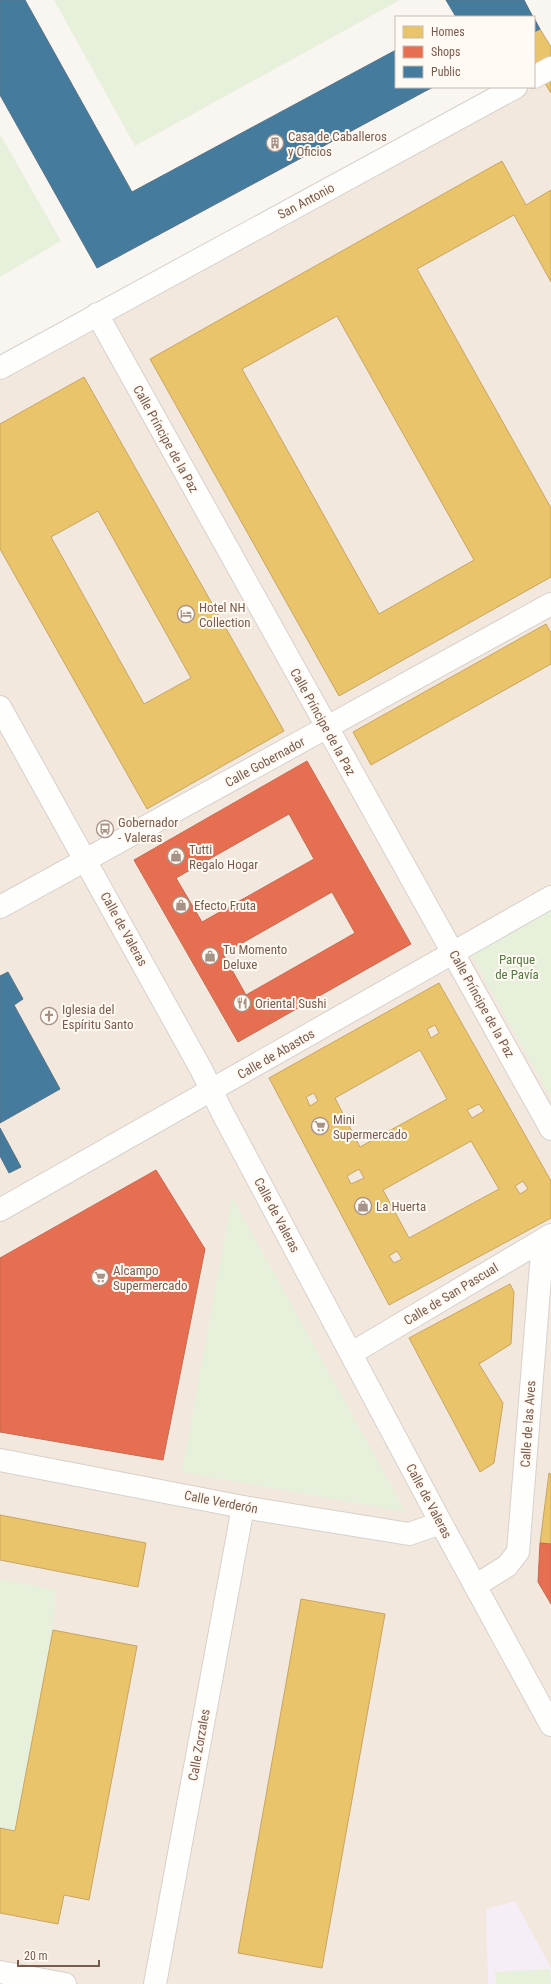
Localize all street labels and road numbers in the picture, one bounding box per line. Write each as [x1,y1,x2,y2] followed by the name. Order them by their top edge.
[275,180,337,222] street label: San Antonio
[130,383,202,496] street label: Calle Príncipe de la Paz
[287,666,359,779] street label: Calle Príncipe de la Paz
[223,734,307,790] street label: Calle Gobernador
[97,889,151,969] street label: Calle de Valeras
[446,948,518,1061] street label: Calle Príncipe de la Paz
[235,1026,317,1082] street label: Calle de Abastos
[251,1175,303,1255] street label: Calle de Valeras
[401,1260,501,1328] street label: Calle de San Pascual
[517,1380,539,1468] street label: Calle de las Aves
[403,1461,455,1541] street label: Calle de Valeras
[183,1488,259,1516] street label: Calle Verderón
[185,1708,213,1782] street label: Calle Zorzales

